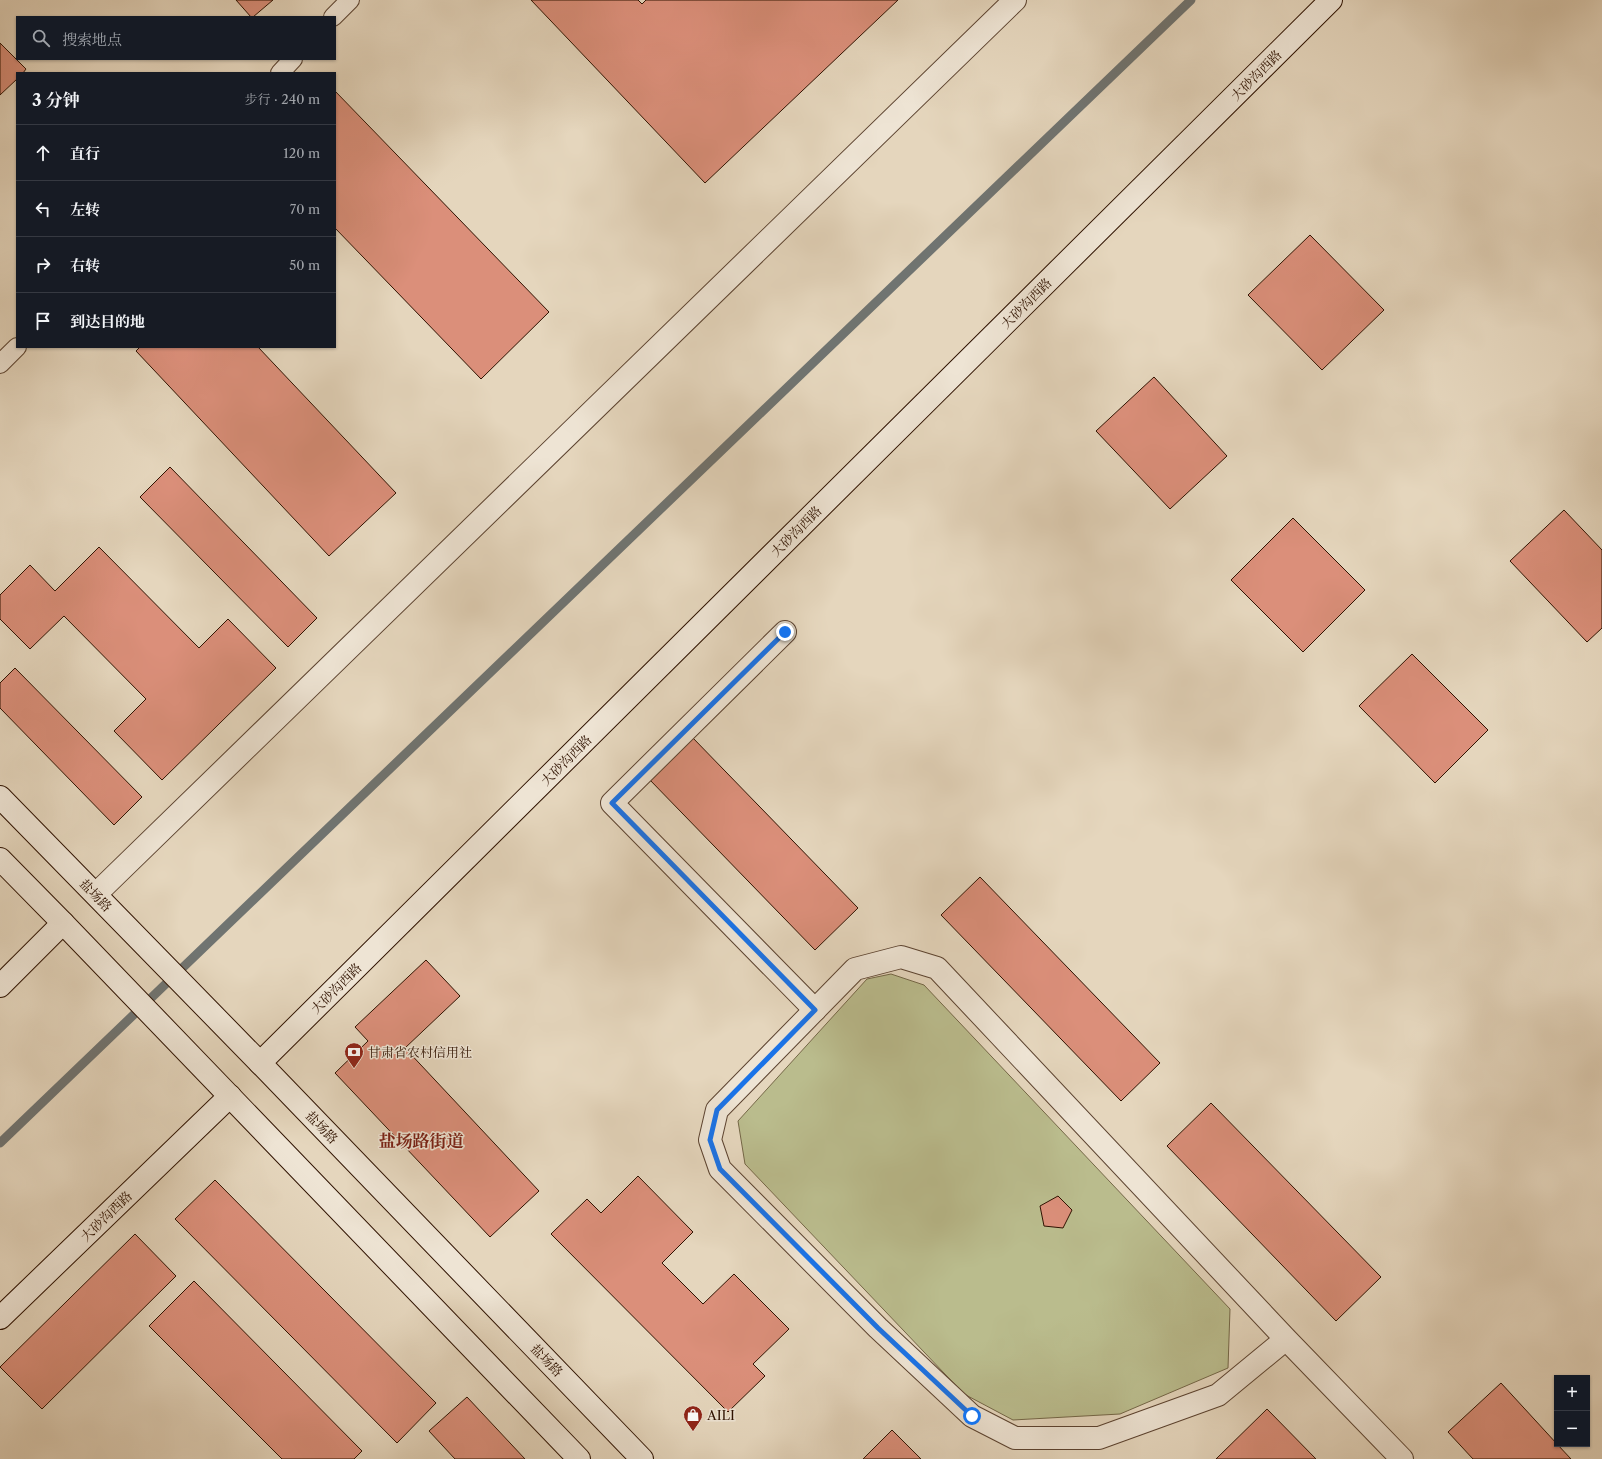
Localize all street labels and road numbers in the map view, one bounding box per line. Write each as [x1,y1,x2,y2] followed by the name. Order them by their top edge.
[1227,46,1285,104] street label: 大砂沟西路
[997,274,1055,332] street label: 大砂沟西路
[767,502,825,560] street label: 大砂沟西路
[537,731,595,789] street label: 大砂沟西路
[77,875,115,915] street label: 盐场路
[307,959,365,1017] street label: 大砂沟西路
[303,1107,341,1147] street label: 盐场路
[77,1188,135,1244] street label: 大砂沟西路
[528,1340,566,1380] street label: 盐场路

